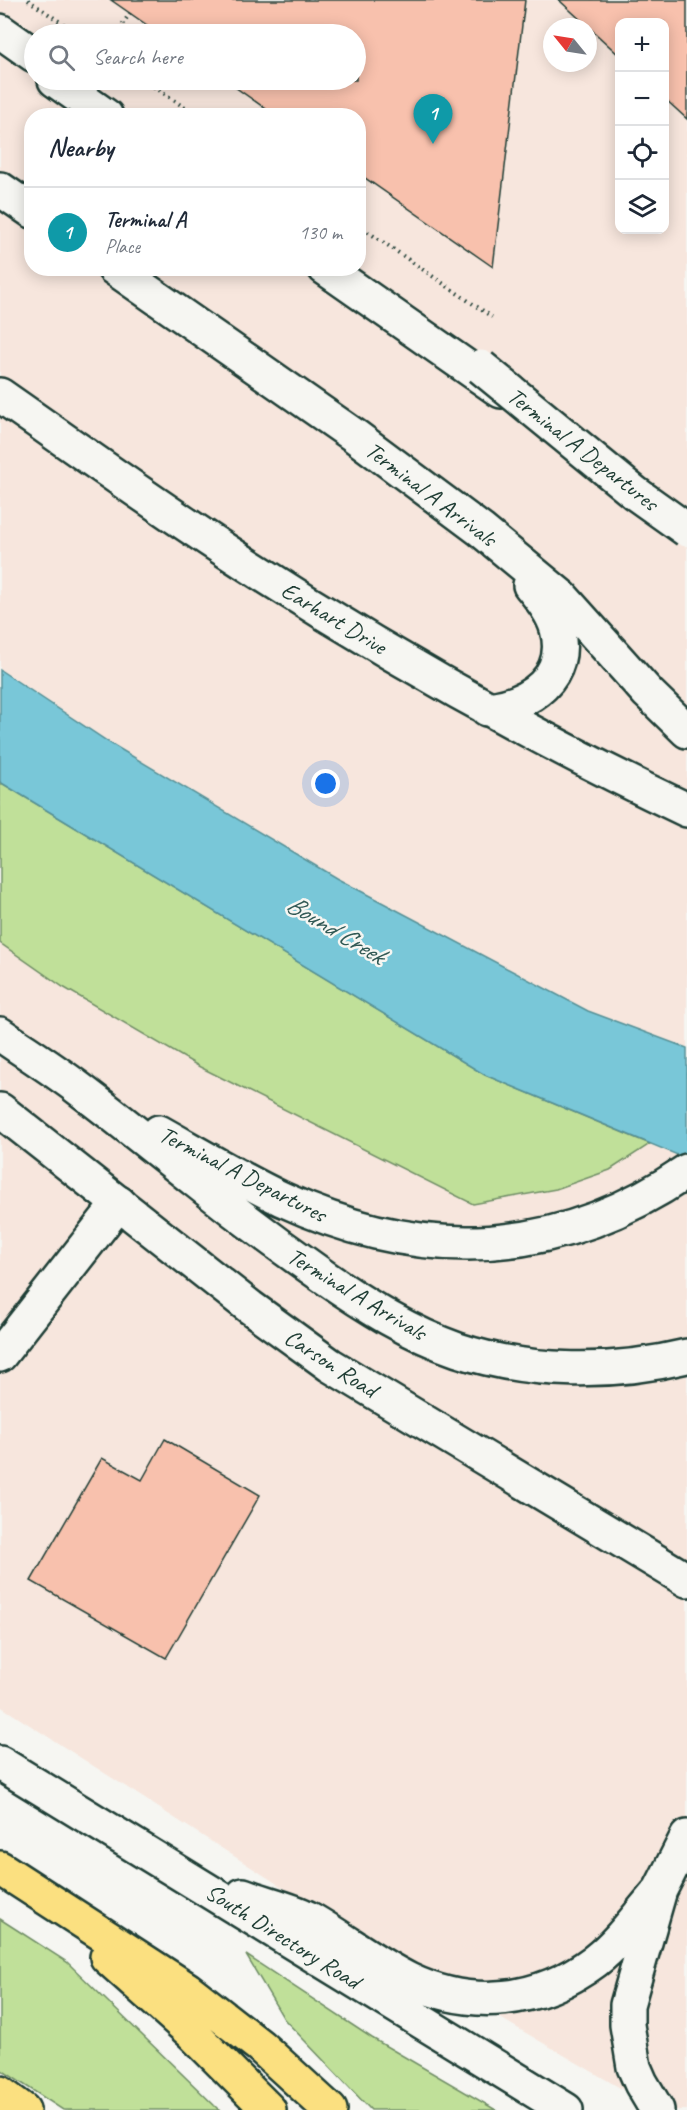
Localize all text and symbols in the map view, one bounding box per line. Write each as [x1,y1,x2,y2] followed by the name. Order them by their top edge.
[543,18,597,72] north arrow
[615,18,669,234] map controls
[615,18,669,72] button: +
[24,24,366,90] search box
[45,41,78,74] icon: search
[93,43,183,71] text: Search here
[615,72,669,126] button: −
[414,94,452,144] pin: 1
[615,126,669,180] button: locate
[48,131,113,164] text: Nearby
[615,180,669,234] button: layers
[105,206,186,234] text: Terminal A
[63,220,72,245] text: 1
[299,220,342,245] text: 130 m
[105,234,140,259] text: Place
[501,381,666,518] street label: Terminal A Departures
[359,435,504,554] street label: Terminal A Arrivals
[276,575,394,662] street label: Earhart Drive
[311,769,340,798] your location
[281,887,395,974] water label: Bound Creek
[154,1119,333,1230] street label: Terminal A Departures
[282,1241,433,1348] street label: Terminal A Arrivals
[279,1322,386,1406] street label: Carson Road
[200,1876,369,1997] street label: South Directory Road

